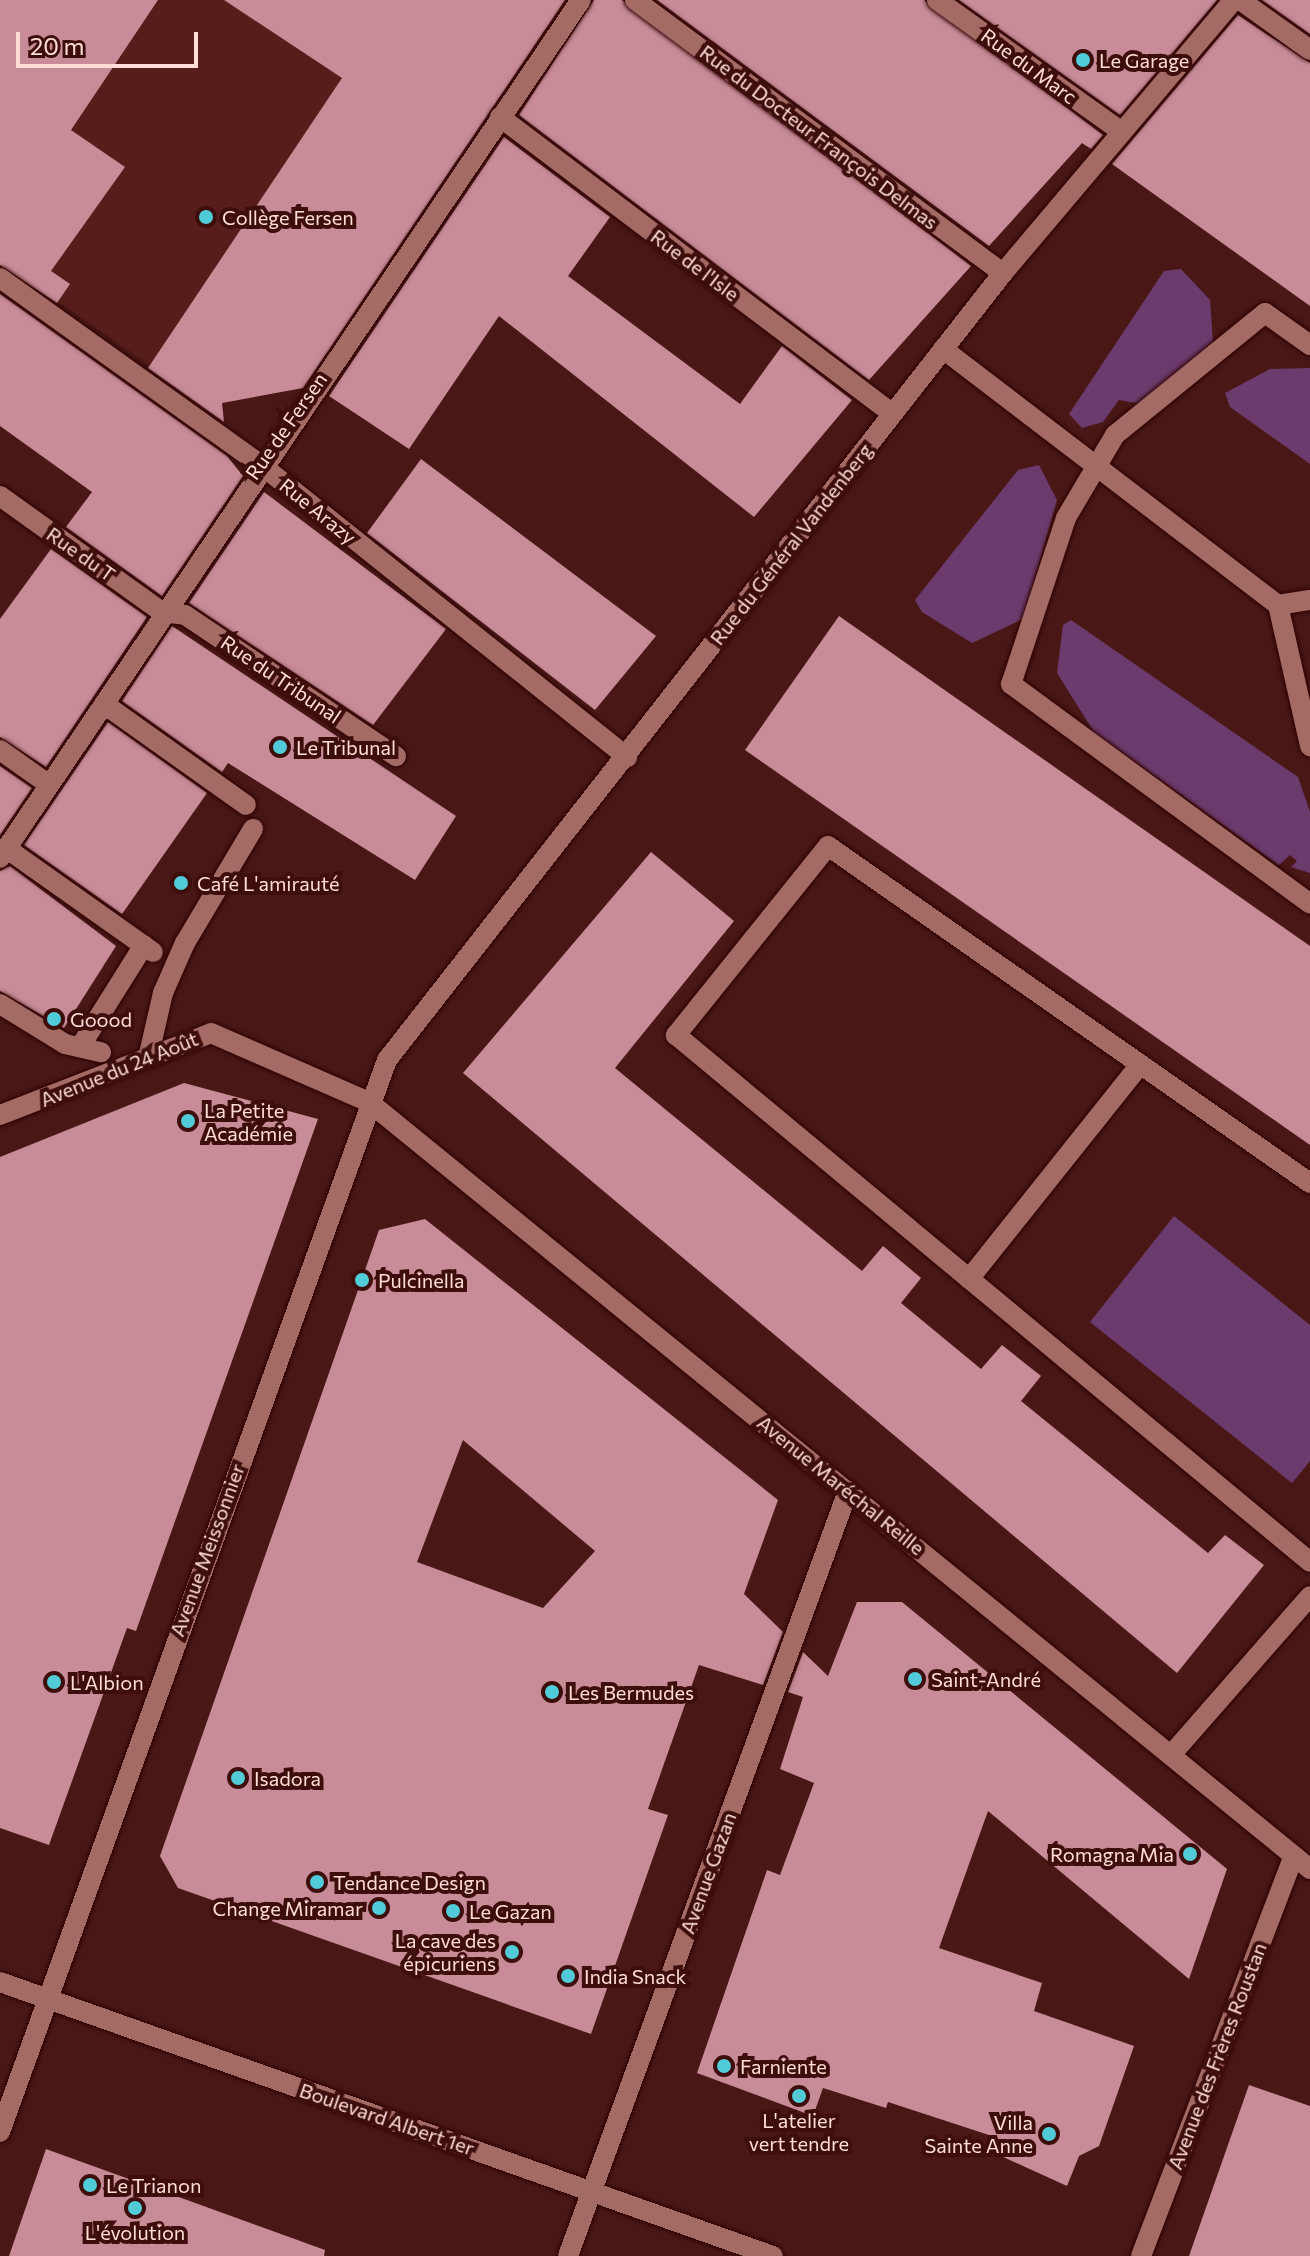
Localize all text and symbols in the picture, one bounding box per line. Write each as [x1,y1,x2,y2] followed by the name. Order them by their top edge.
[20,16,202,66] scale bar
[977,23,1081,109] street label: Rue du Marc
[30,31,84,60] text: 20 m
[695,40,943,234] street label: Rue du Docteur François Delmas
[1099,48,1189,72] place label: Le Garage
[1074,51,1092,69] marker: Le Garage
[222,205,354,229] place label: Collège Fersen
[197,208,215,226] marker: Collège Fersen
[646,224,744,306] street label: Rue de l'Isle
[240,368,332,484] street label: Rue de Fersen
[705,438,877,650] street label: Rue du Général Vandenberg
[275,473,361,549] street label: Rue Arazy
[42,522,120,586] street label: Rue du T
[216,630,346,728] street label: Rue du Tribunal
[296,735,396,759] place label: Le Tribunal
[271,738,289,756] marker: Le Tribunal
[197,871,340,895] place label: Café L'amirauté
[172,874,190,892] marker: Café L'amirauté
[70,1007,132,1031] place label: Goood
[45,1010,63,1028] marker: Goood
[36,1026,202,1112] street label: Avenue du 24 Août
[204,1098,293,1145] place label: La Petite Académie
[179,1112,197,1130] marker: La Petite Académie
[378,1268,464,1292] place label: Pulcinella
[353,1271,371,1289] marker: Pulcinella
[753,1410,929,1560] street label: Avenue Maréchal Reille
[165,1460,249,1640] street label: Avenue Meissonnier
[931,1667,1041,1691] place label: Saint-André
[70,1670,144,1694] place label: L'Albion
[906,1670,924,1688] marker: Saint-André
[45,1673,63,1691] marker: L'Albion
[568,1680,694,1704] place label: Les Bermudes
[543,1683,561,1701] marker: Les Bermudes
[254,1766,321,1790] place label: Isadora
[229,1769,247,1787] marker: Isadora
[675,1809,741,1937] street label: Avenue Gazan
[1050,1842,1174,1866] place label: Romagna Mia
[1181,1845,1199,1863] marker: Romagna Mia
[333,1870,486,1894] place label: Tendance Design
[308,1873,326,1891] marker: Tendance Design
[212,1896,363,1920] place label: Change Miramar
[370,1899,388,1917] marker: Change Miramar
[469,1899,552,1923] place label: Le Gazan
[444,1902,462,1920] marker: Le Gazan
[395,1928,496,1975] place label: La cave des épicuriens
[1163,1939,1271,2173] street label: Avenue des Frères Roustan
[503,1943,521,1961] marker: La cave des épicuriens
[584,1964,686,1988] place label: India Snack
[559,1967,577,1985] marker: India Snack
[740,2054,827,2078] place label: Farniente
[715,2057,733,2075] marker: Farniente
[296,2078,478,2160] street label: Boulevard Albert 1er
[790,2087,808,2105] marker: L'atelier vert tendre
[749,2108,849,2155] place label: L'atelier vert tendre
[925,2110,1033,2157] place label: Villa Sainte Anne
[1040,2125,1058,2143] marker: Villa Sainte Anne
[106,2173,201,2197] place label: Le Trianon
[81,2176,99,2194] marker: Le Trianon
[126,2199,144,2217] marker: L'évolution
[85,2220,185,2244] place label: L'évolution

